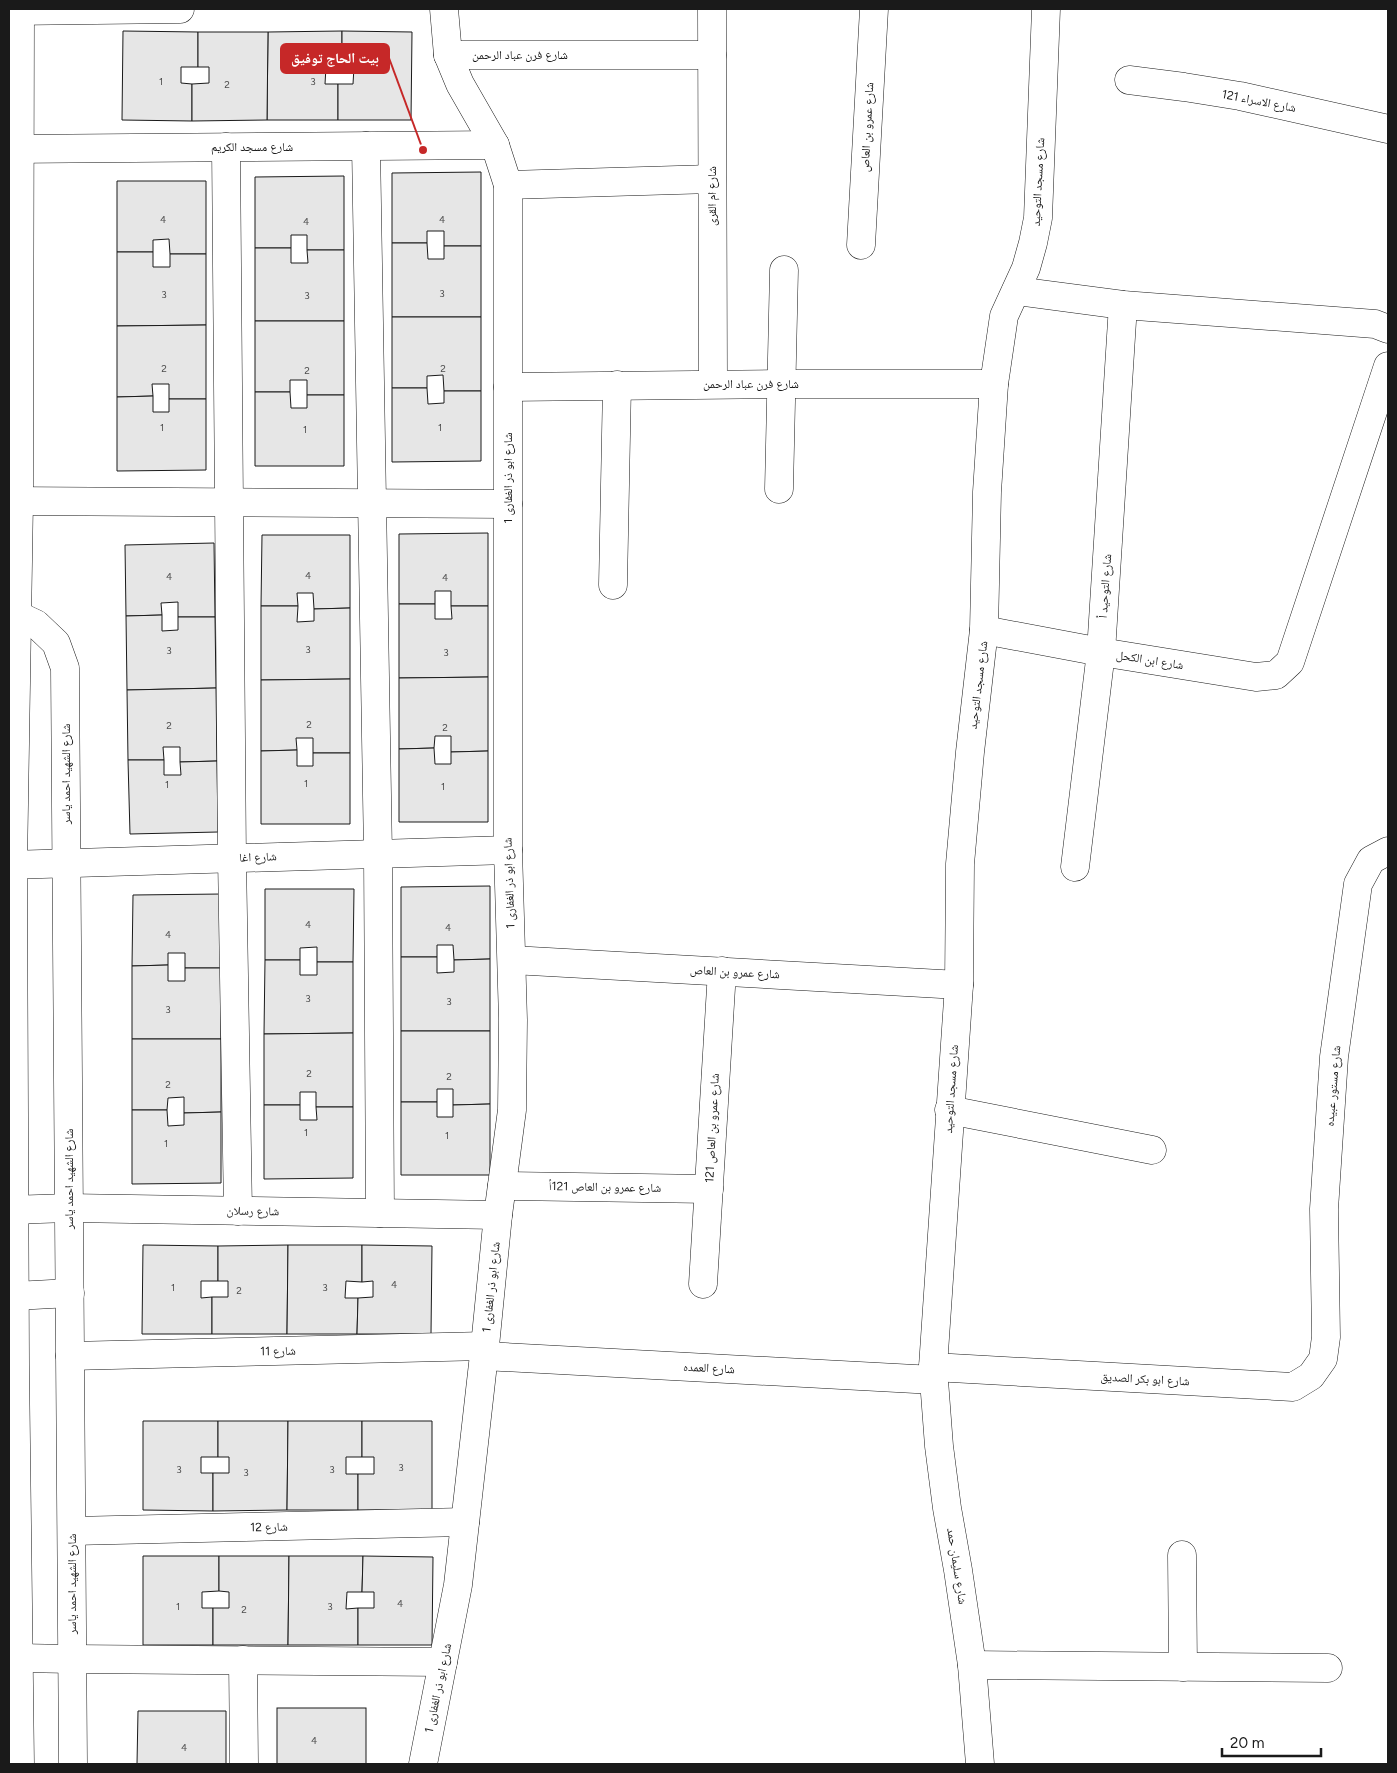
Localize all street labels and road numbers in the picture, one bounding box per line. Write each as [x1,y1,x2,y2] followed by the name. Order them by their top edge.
[472,48,568,63] street label: شارع فرن عباد الرحمن
[858,82,877,172] street label: شارع عمرو بن العاص
[1221,87,1297,116] street label: شارع الاسراء 121
[1029,137,1048,227] street label: شارع مسجد التوحيد
[211,140,293,155] street label: شارع مسجد الكريم
[705,166,720,226] street label: شارع ام القرى
[703,377,799,392] street label: شارع فرن عباد الرحمن
[501,432,516,524] street label: شارع ابو ذر الغفارى 1
[1096,553,1115,619] street label: شارع التوحيد أ
[966,640,991,730] street label: شارع مسجد التوحيد
[1115,648,1185,673] street label: شارع ابن الكحل
[59,724,74,825] street label: شارع الشهيد احمد ياسر
[500,837,519,929] street label: شارع ابو ذر الغفارى 1
[239,849,277,866] street label: شارع اغا
[690,963,780,982] street label: شارع عمرو بن العاص
[941,1044,962,1134] street label: شارع مسجد التوحيد
[1322,1045,1345,1127] street label: شارع مستور عبيده
[702,1073,723,1183] street label: شارع عمرو بن العاص 121
[62,1129,77,1230] street label: شارع الشهيد احمد ياسر
[548,1179,661,1196] street label: شارع عمرو بن العاص 121أ
[227,1204,280,1219] street label: شارع رسلان
[479,1241,504,1333] street label: شارع ابو ذر الغفارى 1
[260,1344,296,1359] street label: شارع 11
[683,1360,735,1377] street label: شارع العمده
[1100,1370,1190,1389] street label: شارع ابو بكر الصديق
[250,1520,288,1535] street label: شارع 12
[943,1527,970,1605] street label: شارع سليمان حمد
[65,1534,80,1635] street label: شارع الشهيد احمد ياسر
[422,1642,455,1734] street label: شارع ابو ذر الغفارى 1

